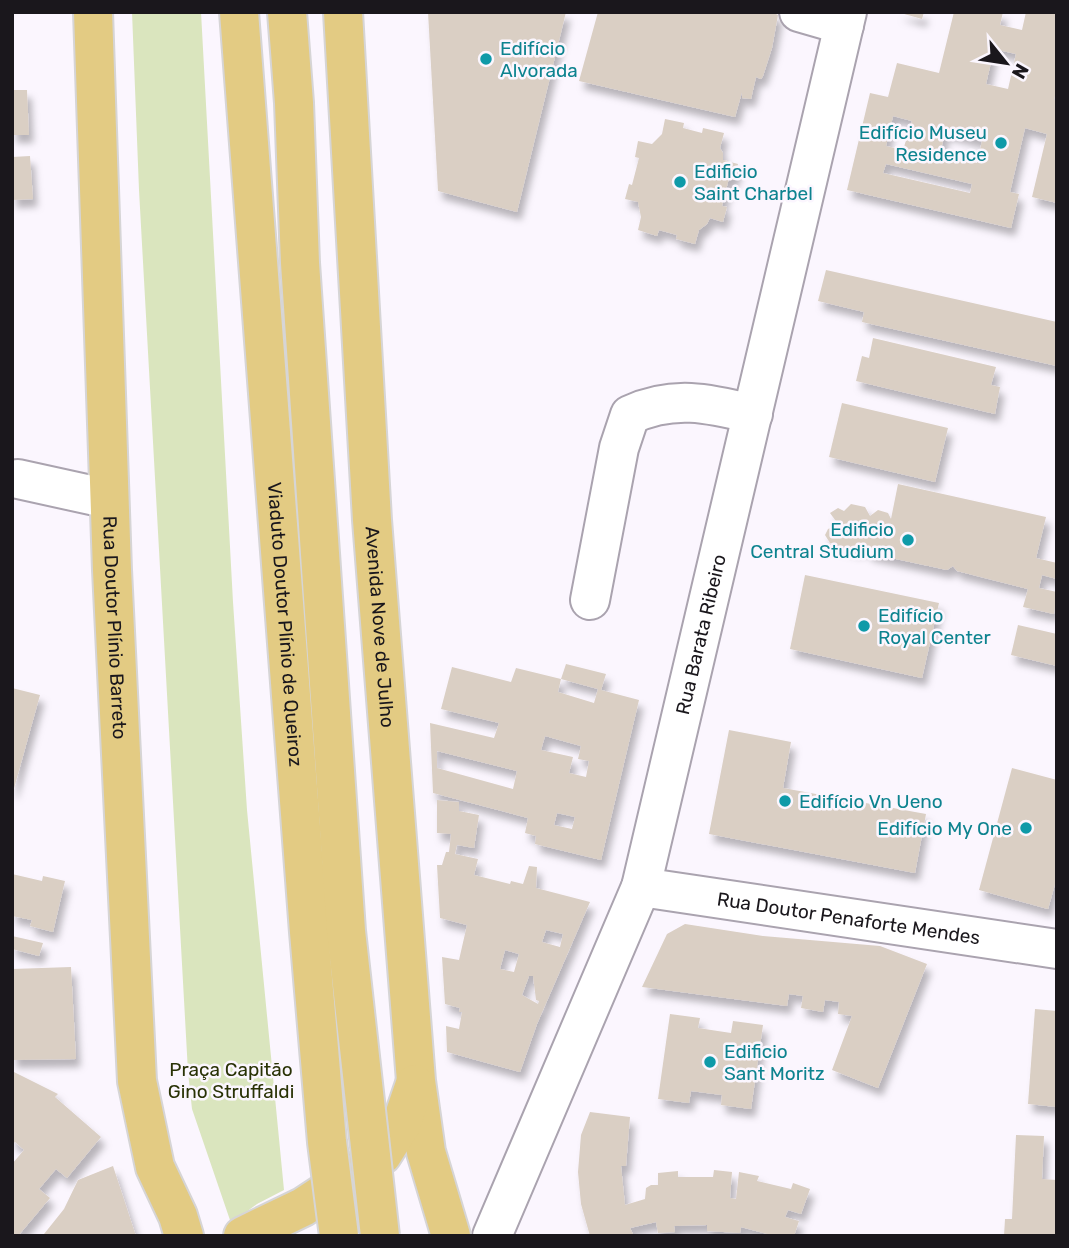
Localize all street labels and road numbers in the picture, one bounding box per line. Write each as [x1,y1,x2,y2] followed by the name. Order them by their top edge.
[263,481,308,767] street label: Viaduto Doutor Plínio de Queiroz
[99,515,132,740] street label: Rua Doutor Plínio Barreto
[361,525,400,728] street label: Avenida Nove de Julho
[670,552,730,717] street label: Rua Barata Ribeiro
[716,887,982,949] street label: Rua Doutor Penaforte Mendes

